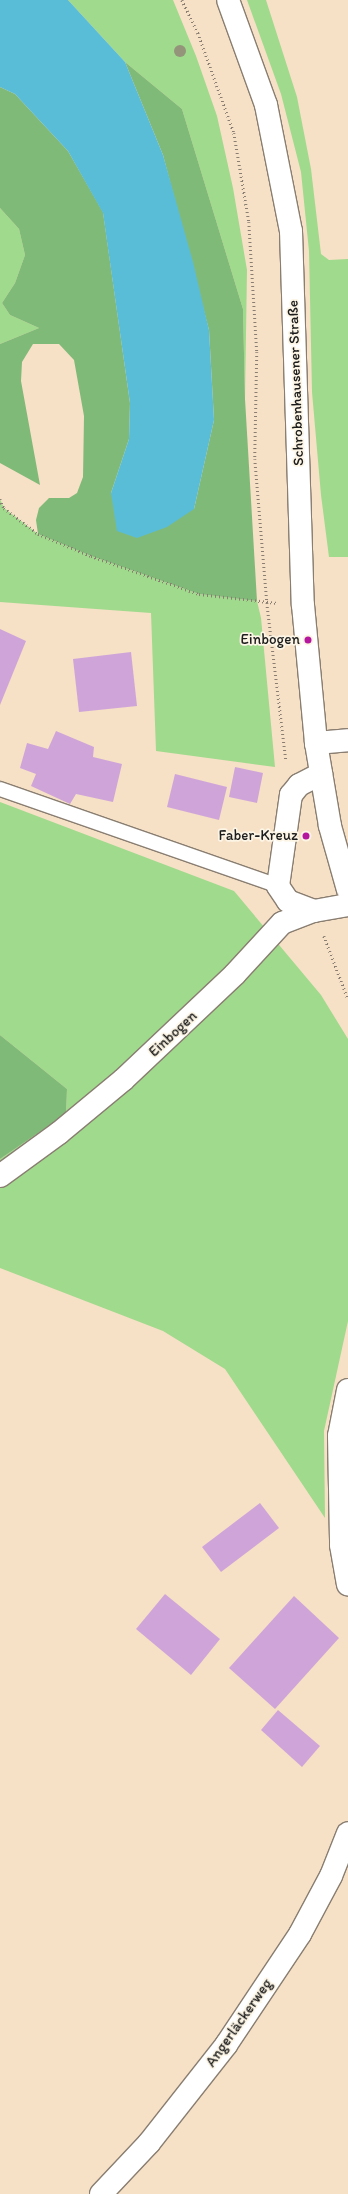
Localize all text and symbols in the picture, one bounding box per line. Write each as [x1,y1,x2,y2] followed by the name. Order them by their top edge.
[284,300,308,466] street label: Schrobenhausener Straße
[241,631,300,649] place label: Einbogen
[303,635,313,645] marker: Einbogen
[219,827,298,845] place label: Faber-Kreuz
[301,831,311,841] marker: Faber-Kreuz
[145,1007,201,1061] street label: Einbogen
[202,1975,276,2071] street label: Angerläckerweg

